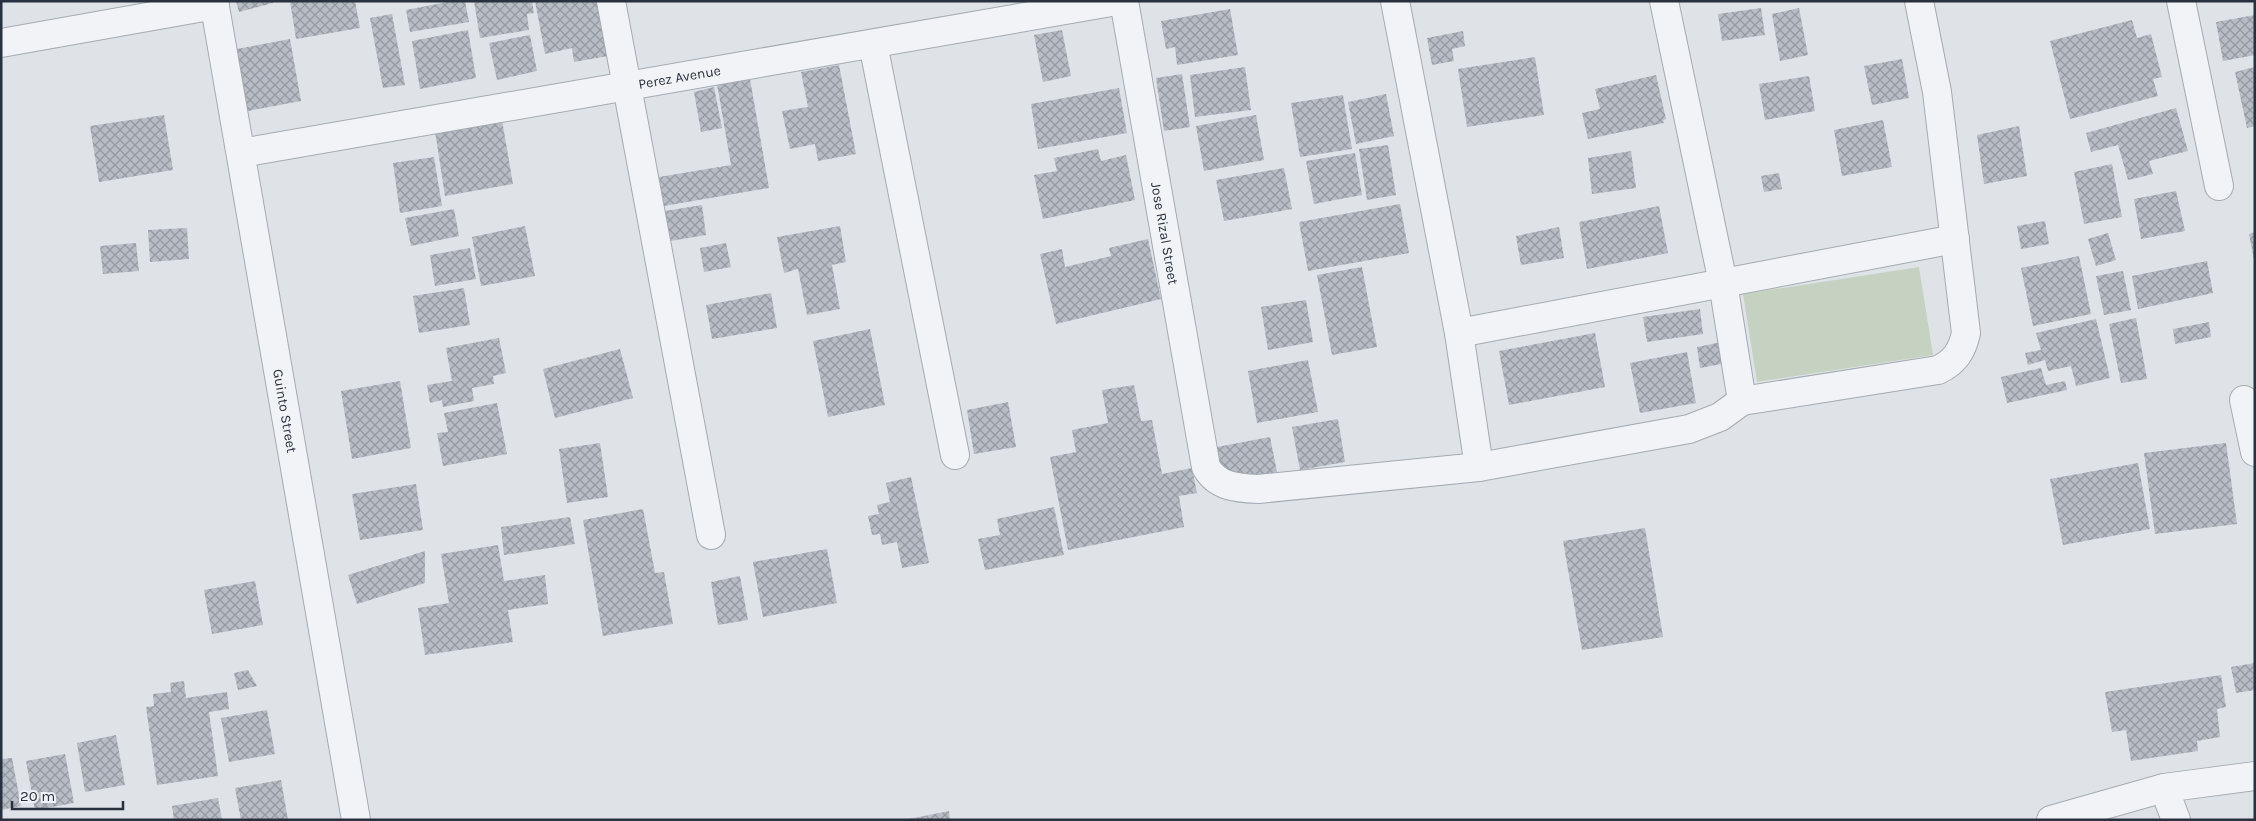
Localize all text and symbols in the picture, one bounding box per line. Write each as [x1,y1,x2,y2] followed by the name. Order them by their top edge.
[637,62,722,93] street label: Perez Avenue
[1147,181,1182,286] street label: Jose Rizal Street
[269,368,300,454] street label: Guinto Street
[12,778,124,810] scale bar
[20,787,55,805] text: 20 m

